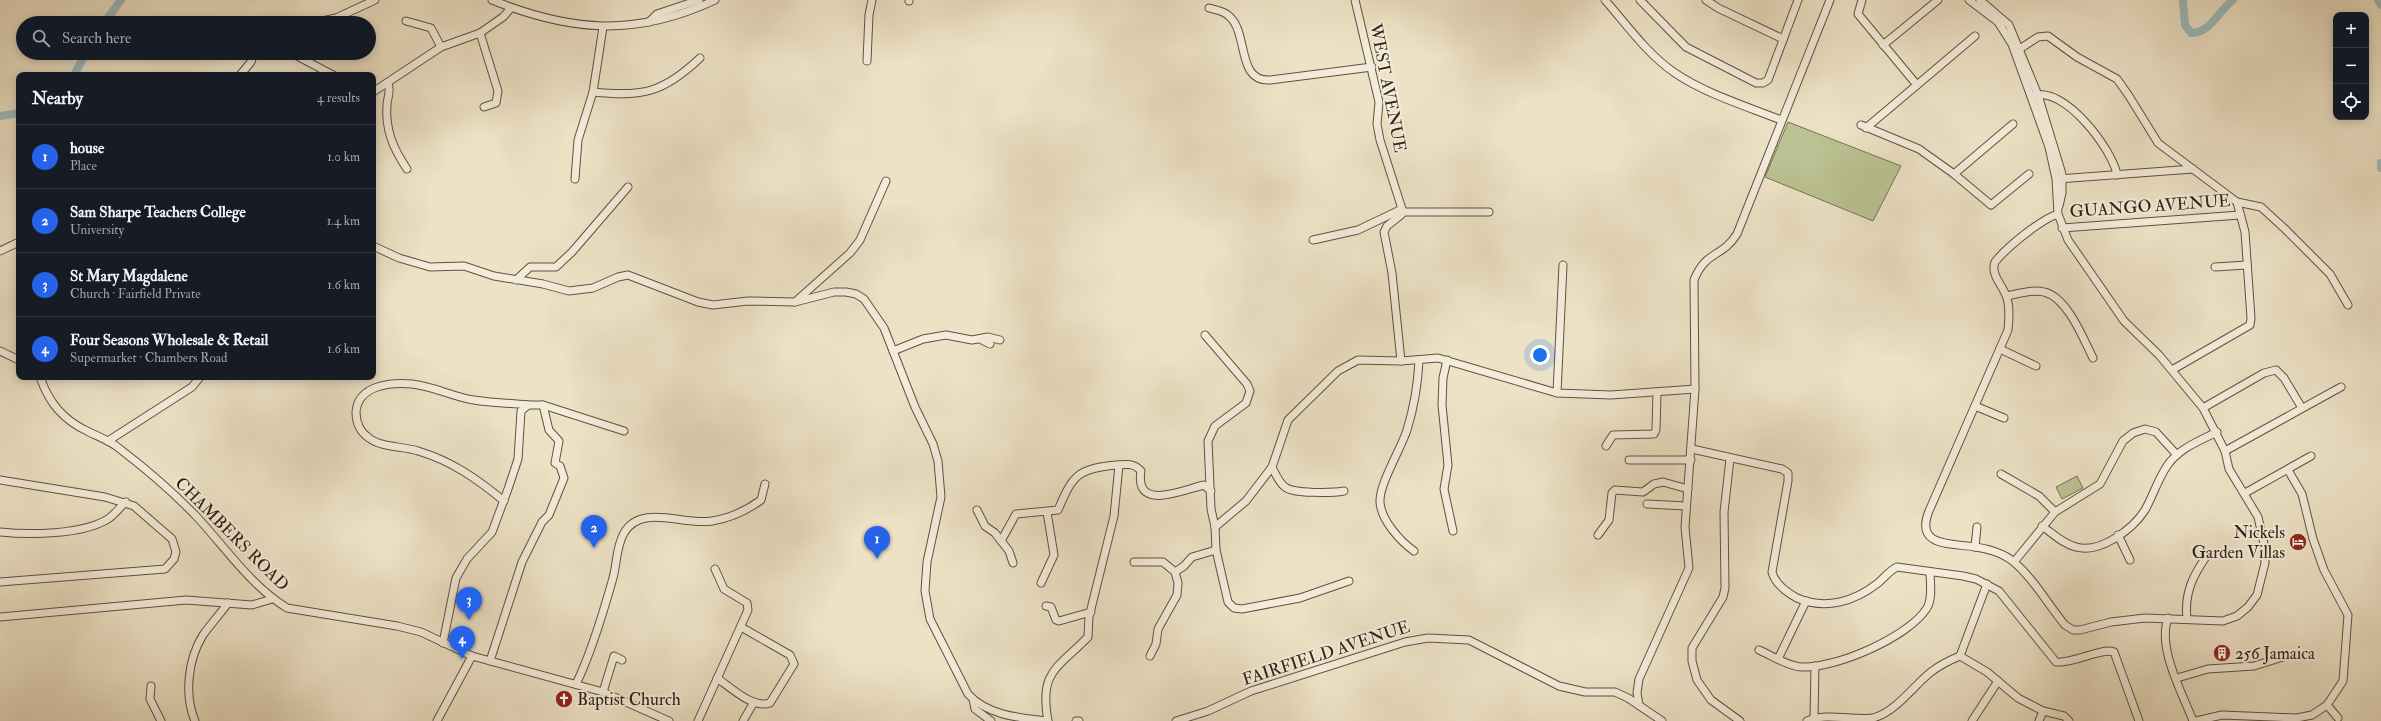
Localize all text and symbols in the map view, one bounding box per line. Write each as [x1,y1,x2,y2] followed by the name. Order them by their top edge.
[2333,12,2369,120] map controls
[2333,12,2369,48] button: +
[16,16,376,60] search box
[1365,21,1411,154] street label: WEST AVENUE
[30,27,52,49] icon: search
[62,29,131,48] text: Search here
[2333,48,2369,84] button: −
[2333,84,2369,120] button: locate
[32,88,83,109] text: Nearby
[317,90,360,106] text: 4 results
[70,139,104,158] text: house
[43,149,47,165] text: 1
[327,149,360,165] text: 1.0 km
[70,158,97,174] text: Place
[2069,190,2231,222] street label: GUANGO AVENUE
[70,203,246,222] text: Sam Sharpe Teachers College
[42,213,48,229] text: 2
[327,213,360,229] text: 1.4 km
[70,222,124,238] text: University
[70,267,188,286] text: St Mary Magdalene
[43,277,48,293] text: 3
[327,277,360,293] text: 1.6 km
[70,286,201,302] text: Church · Fairfield Private
[70,331,268,350] text: Four Seasons Wholesale & Retail
[41,341,49,357] text: 4
[327,341,360,357] text: 1.6 km
[1530,345,1550,365] your location
[70,350,227,366] text: Supermarket · Chambers Road
[171,473,293,595] street label: CHAMBERS ROAD
[581,515,607,548] pin: 2
[2192,522,2285,563] place label: Nickels Garden Villas
[864,526,890,559] pin: 1
[2288,532,2308,552] hotel icon: Nickels Garden Villas
[456,587,482,620] pin: 3
[1239,616,1413,690] street label: FAIRFIELD AVENUE
[449,626,475,659] pin: 4
[2212,643,2232,663] building icon: 256 Jamaica
[2235,643,2316,665] place label: 256 Jamaica
[554,689,574,709] church icon: Baptist Church
[577,689,681,711] place label: Baptist Church

